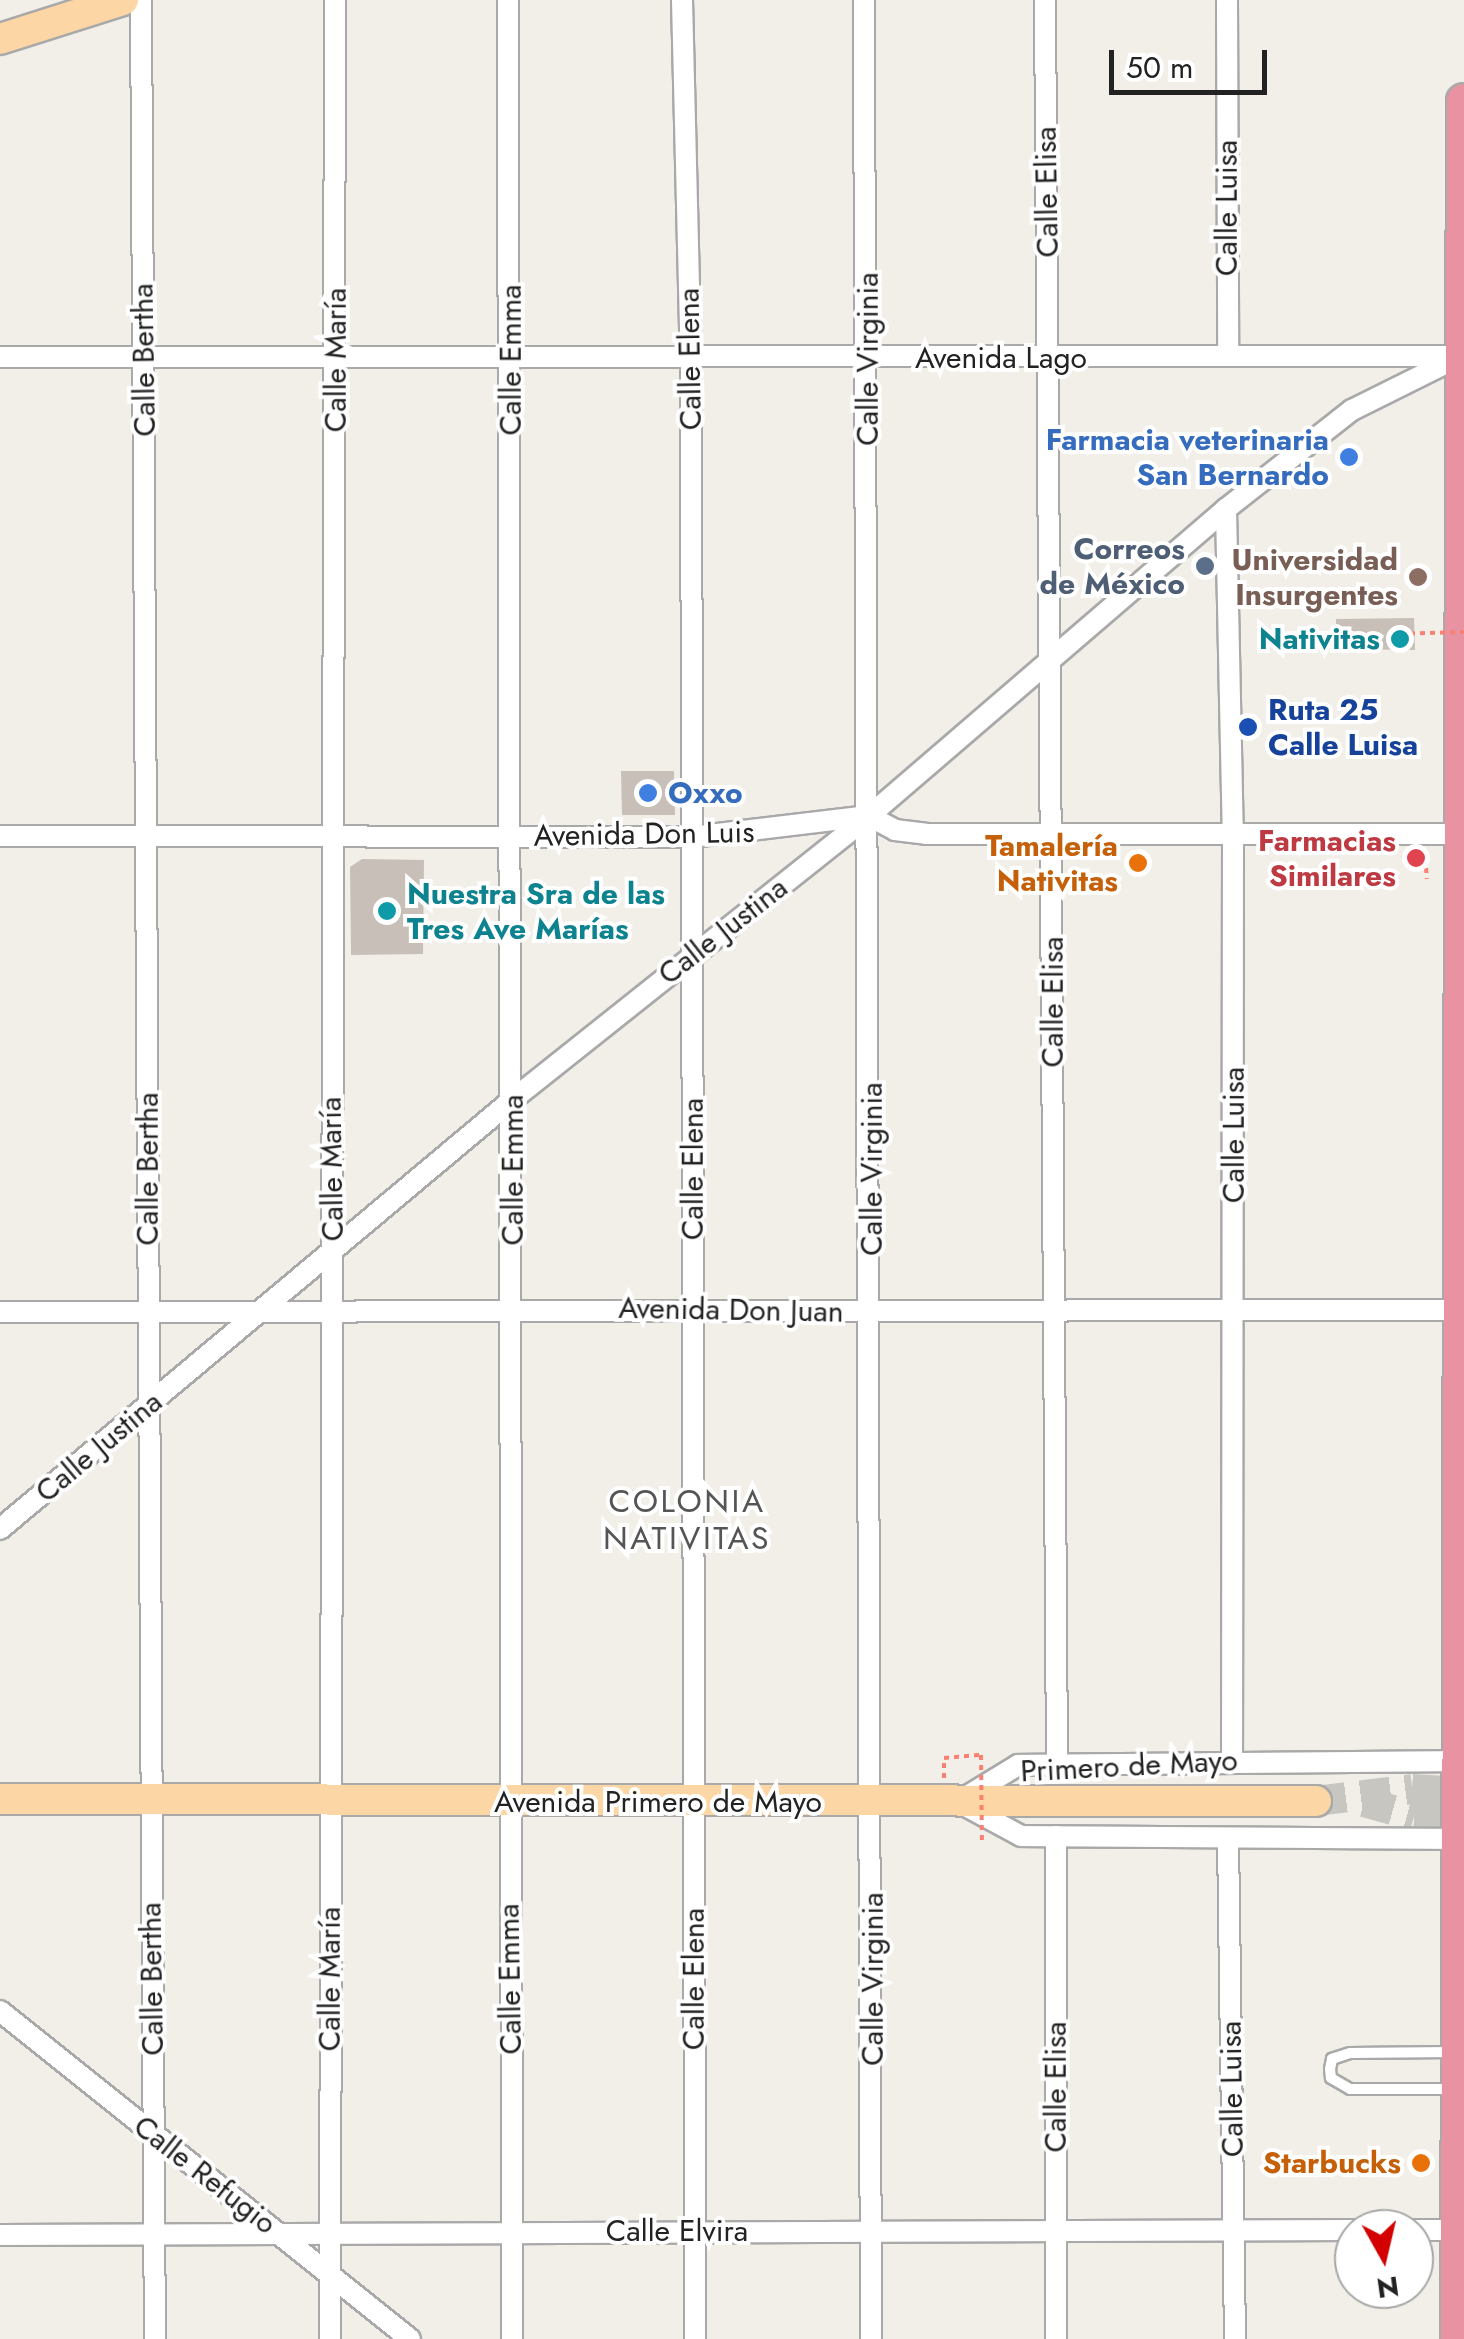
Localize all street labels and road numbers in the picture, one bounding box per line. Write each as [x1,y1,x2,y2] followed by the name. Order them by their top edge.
[1028,126,1066,258] street label: Calle Elisa
[1209,140,1245,276] street label: Calle Luisa
[850,272,886,446] street label: Calle Virginia
[125,283,163,437] street label: Calle Bertha
[493,285,529,435] street label: Calle Emma
[318,288,354,432] street label: Calle María
[671,288,709,430] street label: Calle Elena
[915,340,1087,376] street label: Avenida Lago
[533,814,755,854] street label: Avenida Don Luis
[651,870,795,992] street label: Calle Justina
[1035,937,1071,1067] street label: Calle Elisa
[1216,1067,1252,1203] street label: Calle Luisa
[854,1082,890,1256] street label: Calle Virginia
[130,1092,166,1246] street label: Calle Bertha
[495,1095,531,1245] street label: Calle Emma
[313,1096,351,1242] street label: Calle María
[675,1098,711,1240] street label: Calle Elena
[618,1290,844,1330] street label: Avenida Don Juan
[29,1384,169,1510] street label: Calle Justina
[1020,1742,1238,1790] street label: Primero de Mayo
[494,1784,822,1820] street label: Avenida Primero de Mayo
[855,1892,891,2066] street label: Calle Virginia
[133,1902,171,2056] street label: Calle Bertha
[491,1903,529,2055] street label: Calle Emma
[312,1907,348,2051] street label: Calle María
[676,1908,712,2050] street label: Calle Elena
[1213,2021,1251,2157] street label: Calle Luisa
[1038,2022,1074,2152] street label: Calle Elisa
[127,2108,283,2242] street label: Calle Refugio
[606,2213,748,2249] street label: Calle Elvira

